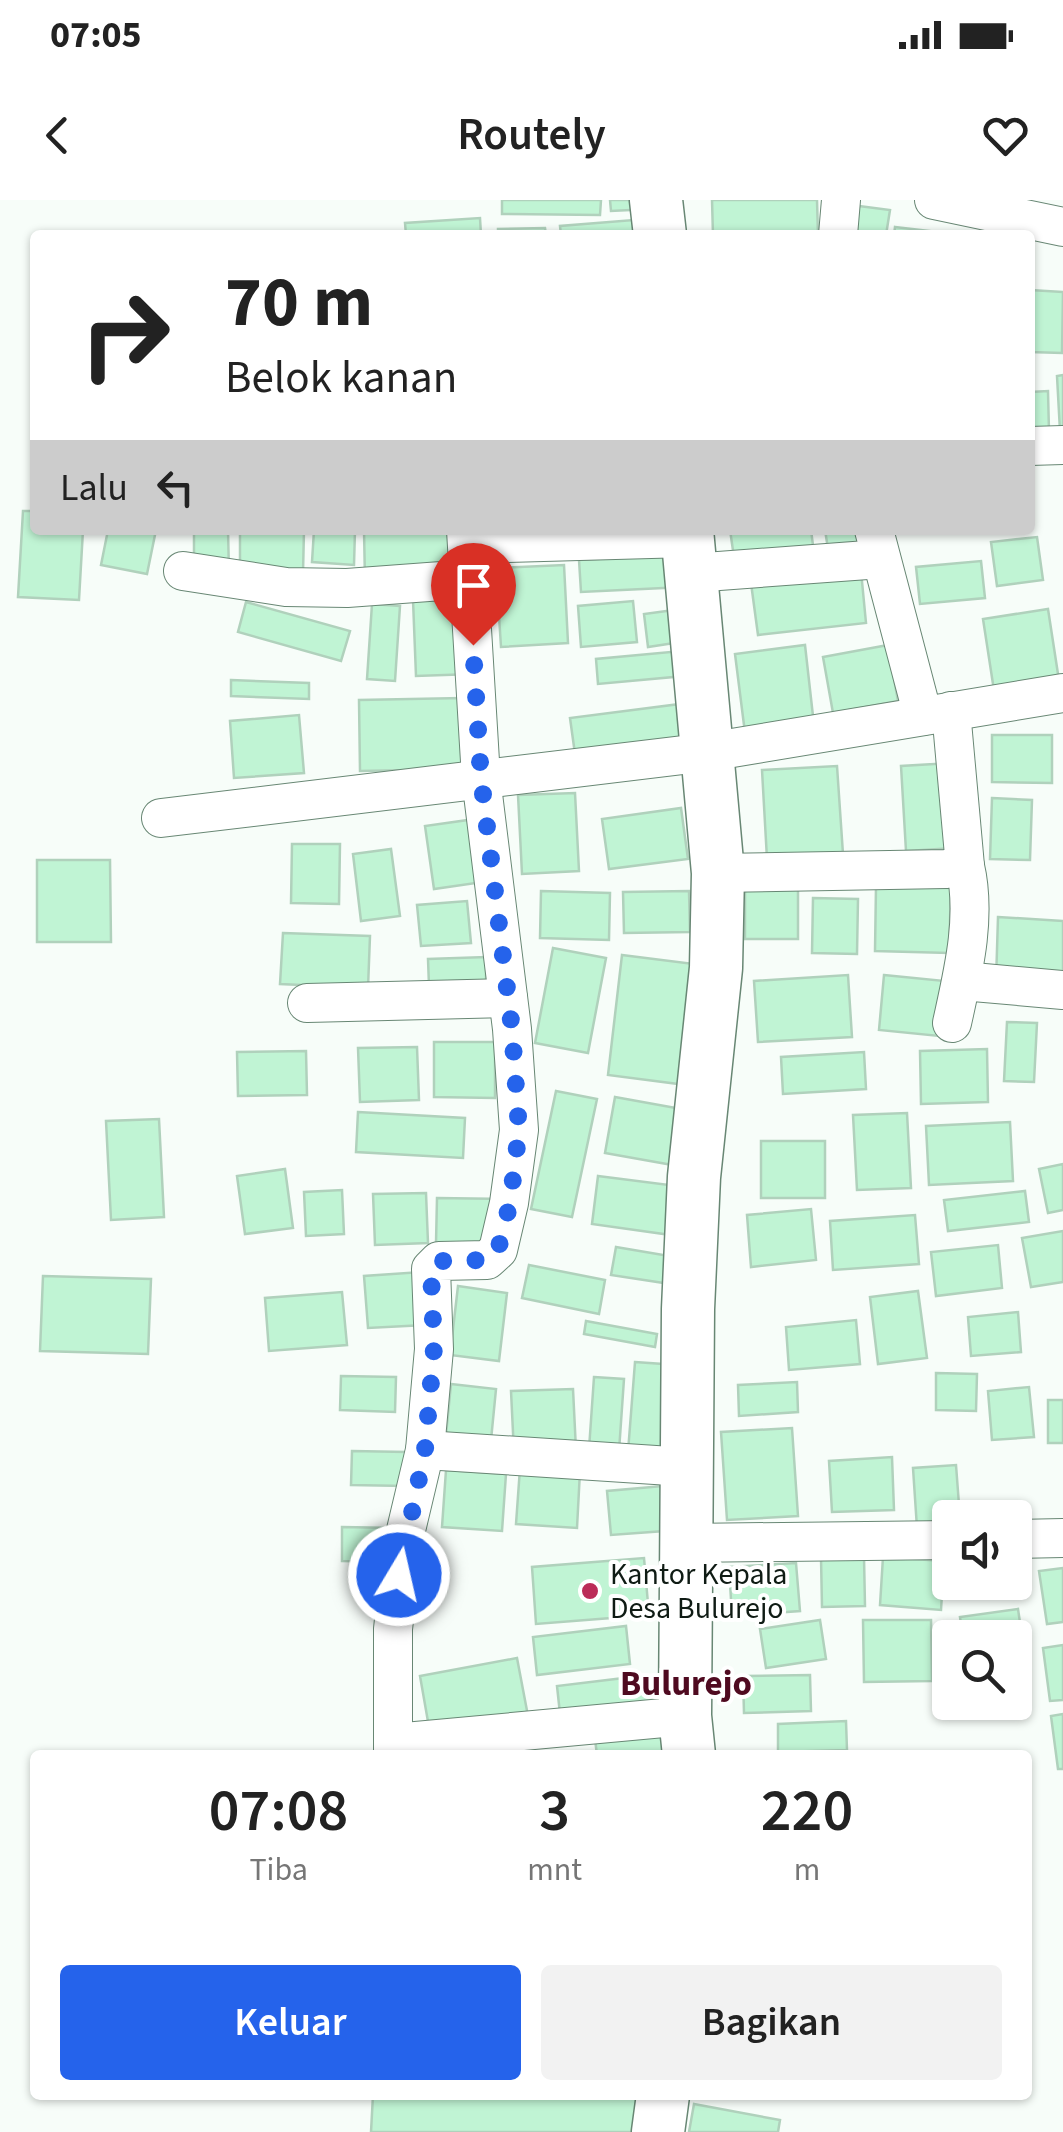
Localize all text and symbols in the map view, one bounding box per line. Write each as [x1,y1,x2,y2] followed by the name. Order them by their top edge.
[50,8,142,62] text: 07:05
[457,103,606,167] text: Routely
[30,108,85,163] icon: back
[978,108,1033,163] icon: heart
[225,253,373,353] text: 70 m
[60,270,190,400] icon: right
[225,346,457,410] text: Belok kanan
[148,460,203,515] icon: left
[60,461,128,515] text: Lalu
[431,543,516,646] pin
[446,558,501,613] icon: arrive
[932,1500,1032,1720] map controls
[932,1500,1032,1600] button: sound
[347,1523,451,1627] position arrow
[610,1553,787,1630] place label: Kantor Kepala Desa Bulurejo
[579,1580,601,1602] marker: Kantor Kepala Desa Bulurejo
[932,1620,1032,1720] button: search
[620,1659,752,1709] district label: Bulurejo
[209,1769,348,1854] text: 07:08
[539,1769,570,1854] text: 3
[761,1769,853,1854] text: 220
[249,1847,308,1893] text: Tiba
[527,1847,582,1893] text: mnt
[794,1847,820,1893] text: m
[60,1965,521,2080] button: Keluar
[541,1965,1002,2080] button: Bagikan

